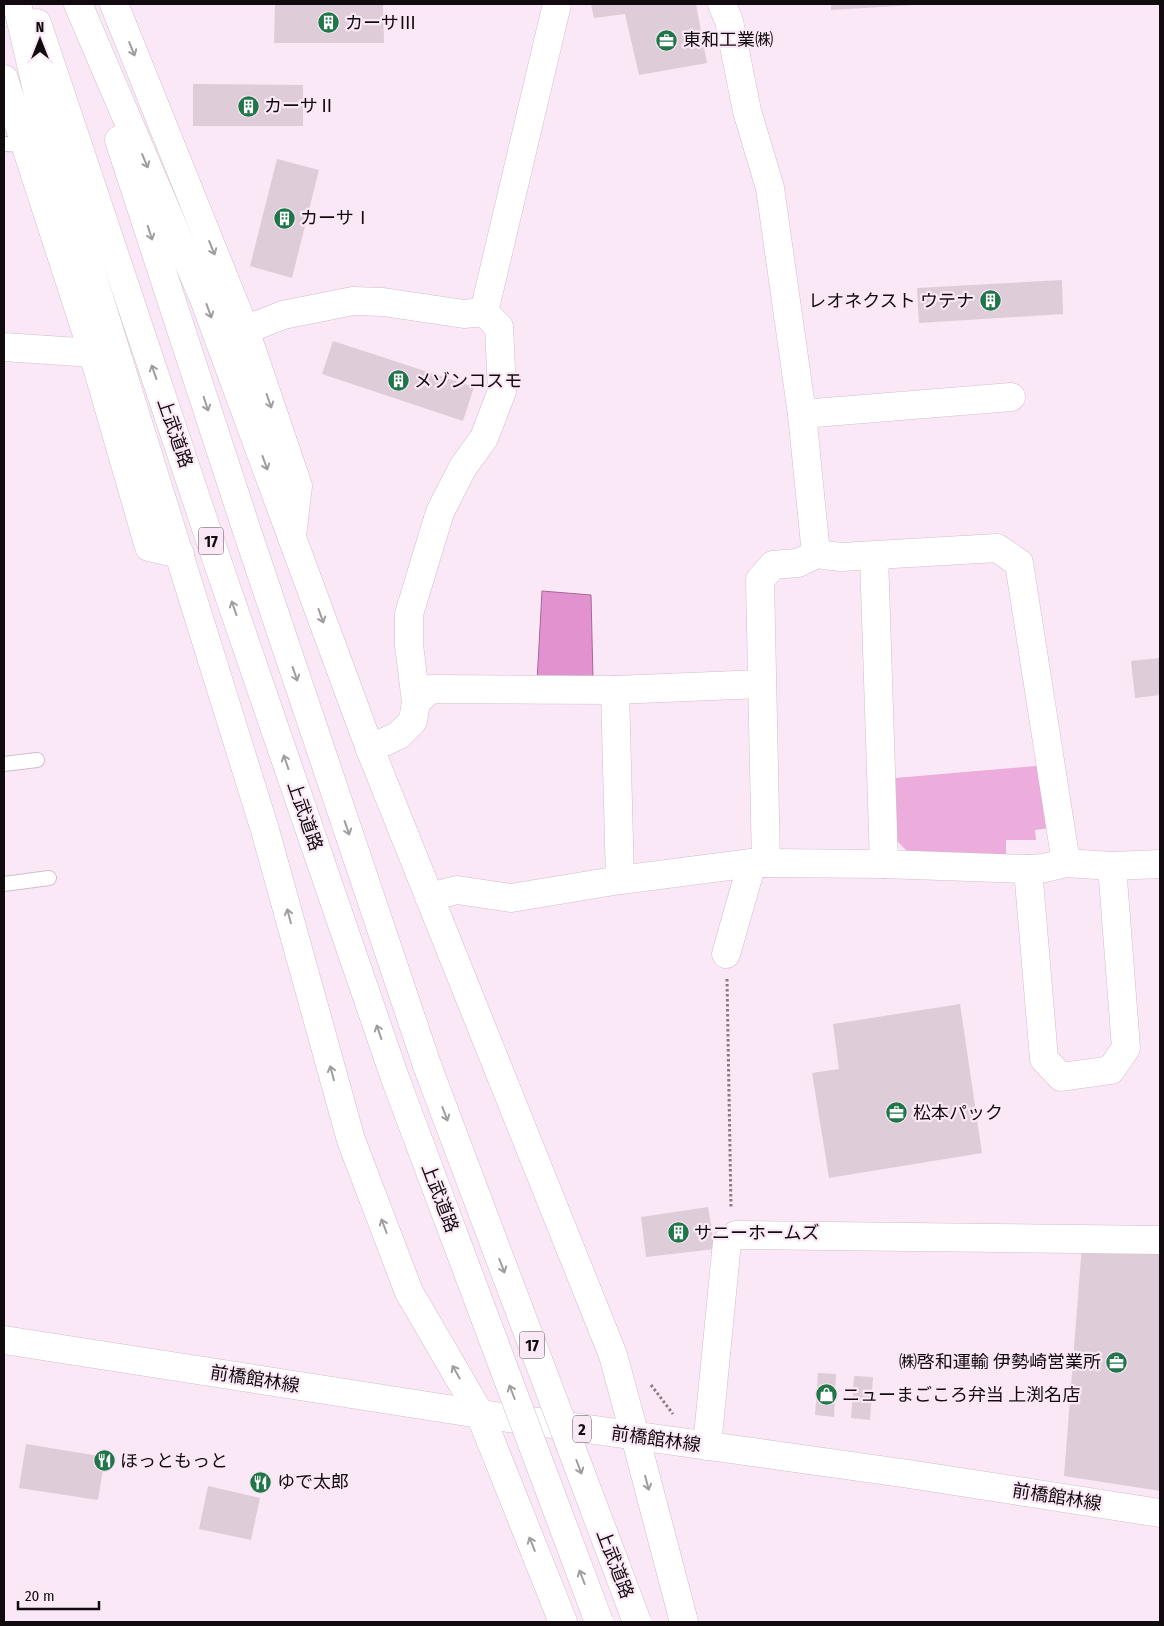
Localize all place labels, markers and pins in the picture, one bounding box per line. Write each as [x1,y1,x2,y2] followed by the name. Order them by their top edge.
[317,11,341,35] building icon: カーサⅢ
[345,12,417,34] place label: カーサⅢ
[655,28,679,52] office icon: 東和工業㈱
[683,29,773,51] place label: 東和工業㈱
[236,94,260,118] building icon: カーサⅡ
[264,95,336,117] place label: カーサⅡ
[272,206,296,230] building icon: カーサⅠ
[300,207,372,229] place label: カーサⅠ
[978,289,1002,313] building icon: レオネクスト ウテナ
[808,290,974,312] place label: レオネクスト ウテナ
[386,369,410,393] building icon: メゾンコスモ
[414,370,522,392] place label: メゾンコスモ
[885,1101,909,1125] office icon: 松本パック
[913,1102,1003,1124] place label: 松本パック
[666,1221,690,1245] building icon: サニーホームズ
[694,1222,819,1244] place label: サニーホームズ
[1105,1350,1129,1374] office icon: ㈱啓和運輸 伊勢崎営業所
[899,1351,1101,1373] place label: ㈱啓和運輸 伊勢崎営業所
[814,1383,838,1407] shop icon: ニューまごころ弁当 上渕名店
[842,1384,1080,1406] place label: ニューまごころ弁当 上渕名店
[92,1449,116,1473] restaurant icon: ほっともっと
[120,1450,228,1472] place label: ほっともっと
[249,1470,273,1494] restaurant icon: ゆで太郎
[277,1471,349,1493] place label: ゆで太郎

